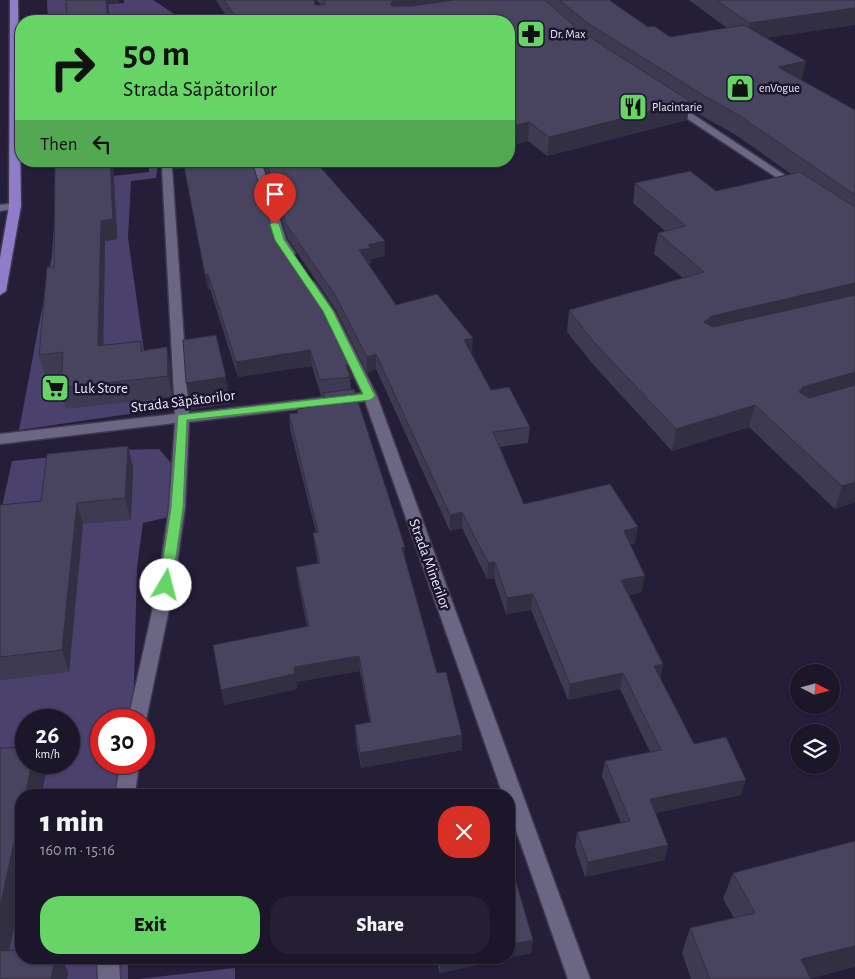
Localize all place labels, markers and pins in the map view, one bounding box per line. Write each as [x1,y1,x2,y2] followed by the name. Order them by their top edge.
[516,19,546,49] pharmacy icon: Dr. Max
[550,28,585,40] place label: Dr. Max
[725,73,755,103] shop icon: enVogue
[759,82,800,94] place label: enVogue
[618,92,648,122] restaurant icon: Placintarie
[652,101,702,113] place label: Placintarie
[254,173,296,224] pin
[40,373,70,403] supermarket icon: Luk Store
[74,381,128,396] place label: Luk Store

